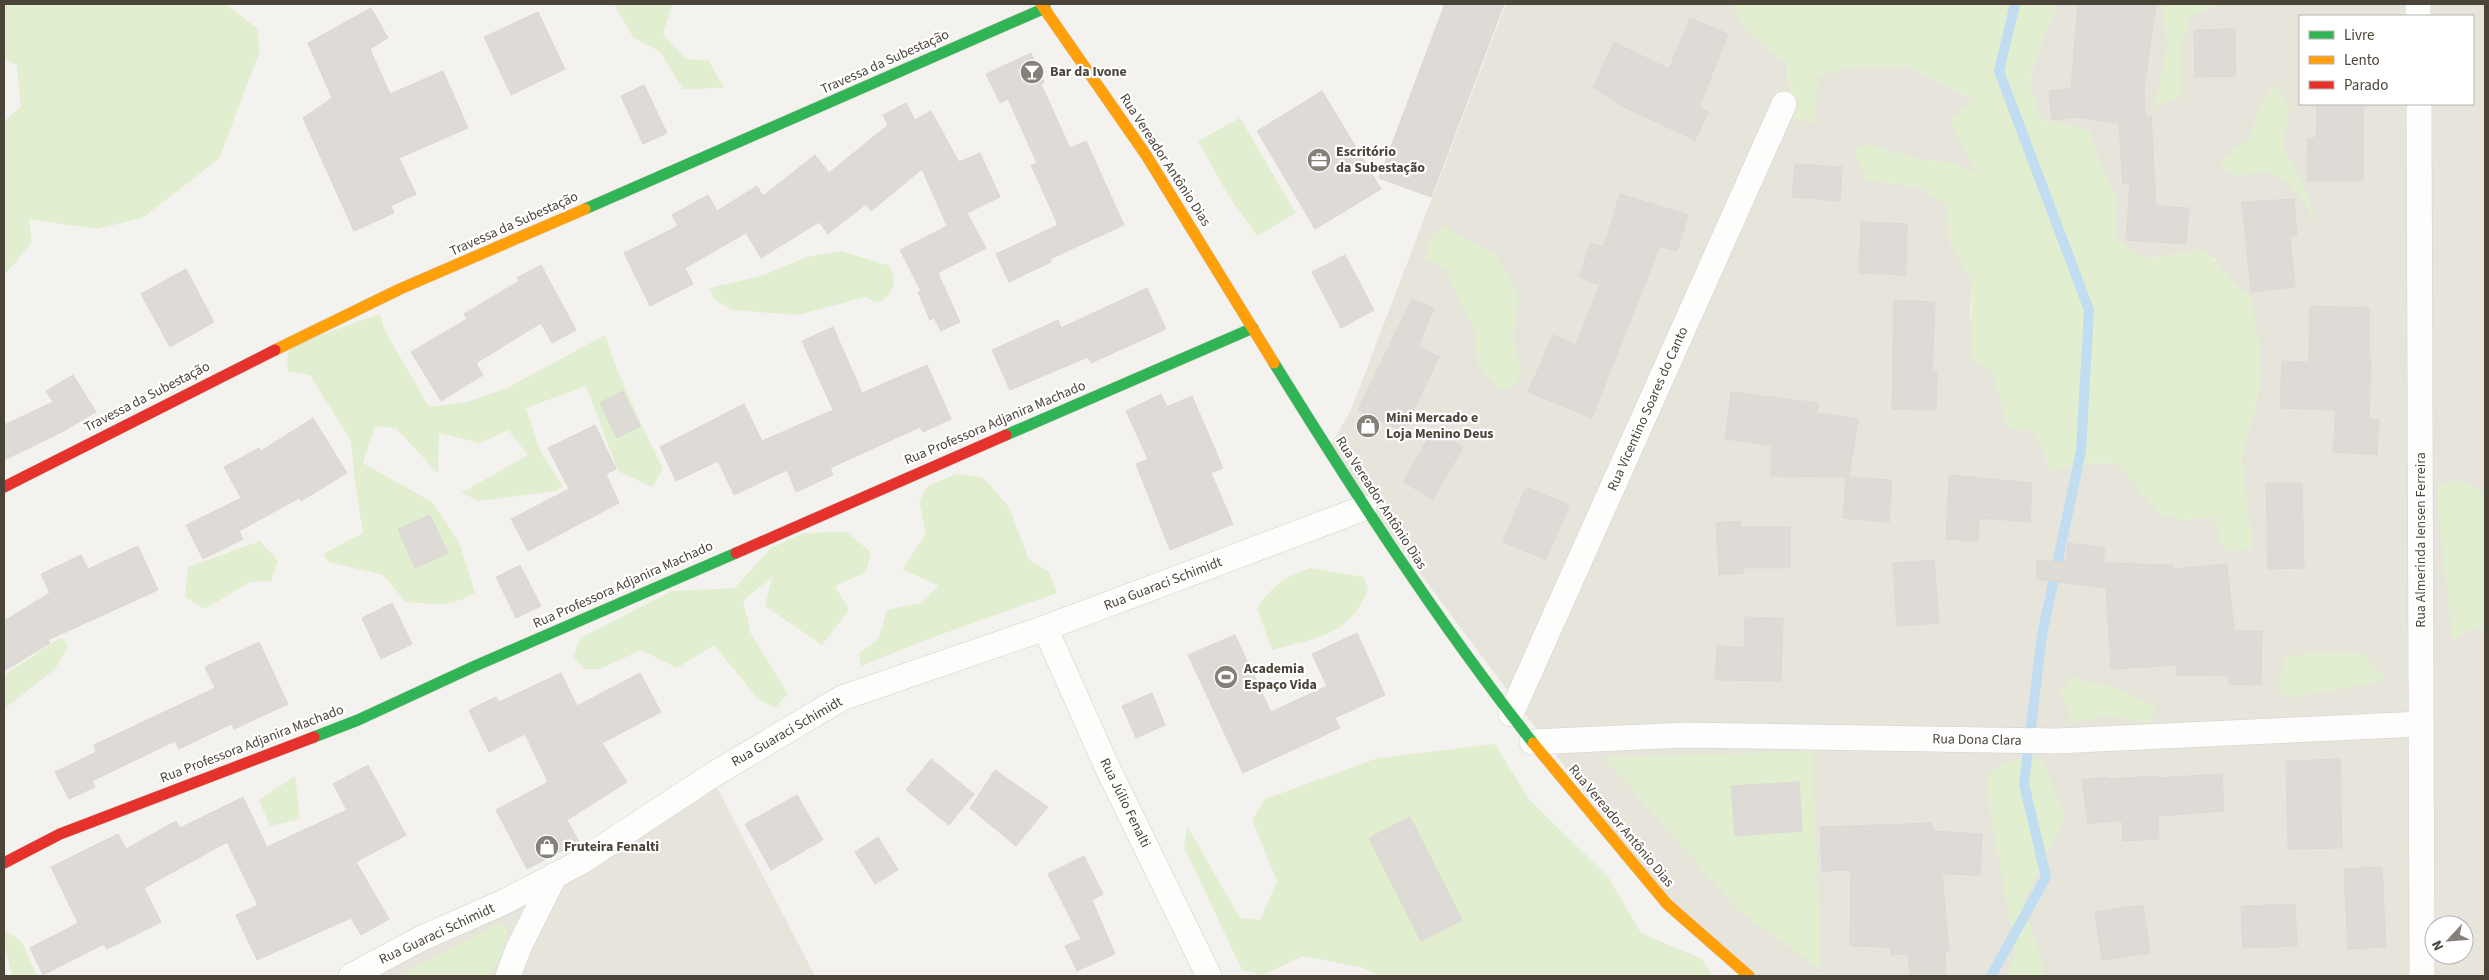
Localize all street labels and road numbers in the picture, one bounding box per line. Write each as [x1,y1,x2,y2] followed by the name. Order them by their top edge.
[818,25,952,99] street label: Travessa da Subestação
[1114,90,1216,230] street label: Rua Vereador Antônio Dias
[447,187,581,261] street label: Travessa da Subestação
[1603,324,1693,494] street label: Rua Vicentino Soares do Canto
[81,357,213,437] street label: Travessa da Subestação
[901,376,1089,470] street label: Rua Professora Adjanira Machado
[1330,433,1432,573] street label: Rua Vereador Antônio Dias
[2411,452,2431,628] street label: Rua Almerinda Iensen Ferreira
[530,536,716,634] street label: Rua Professora Adjanira Machado
[1101,552,1225,616] street label: Rua Guaraci Schimidt
[728,692,847,772] street label: Rua Guaraci Schimidt
[157,700,347,788] street label: Rua Professora Adjanira Machado
[1932,729,2022,751] street label: Rua Dona Clara
[1095,755,1155,851] street label: Rua Júlio Fenalti
[1564,760,1678,892] street label: Rua Vereador Antônio Dias
[376,898,498,970] street label: Rua Guaraci Schimidt

